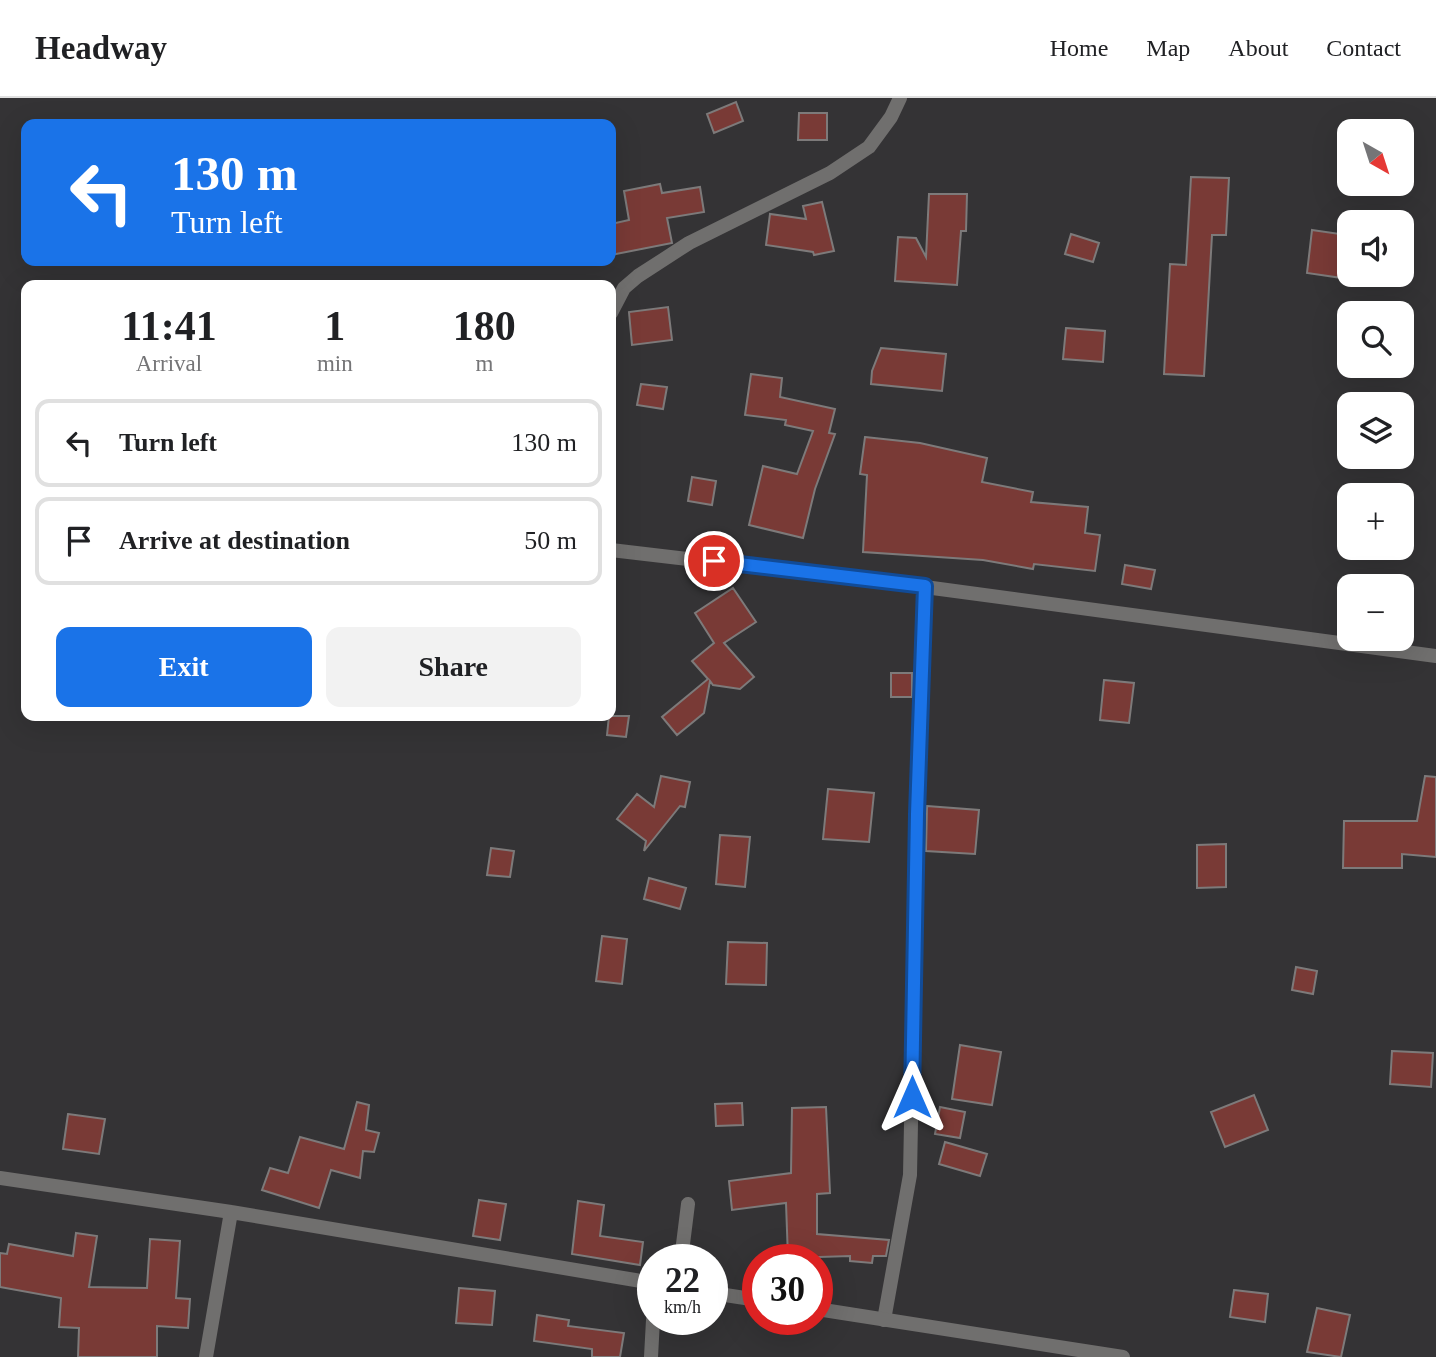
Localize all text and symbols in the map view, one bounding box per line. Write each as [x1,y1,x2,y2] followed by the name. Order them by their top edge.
[35,30,167,66] text: Headway
[1050,35,1108,61] text: Home
[1146,35,1190,61] text: Map
[1228,35,1288,61] text: About
[1326,35,1401,61] text: Contact
[1337,119,1414,196] north arrow
[1337,119,1414,651] map controls
[171,146,298,201] text: 130 m
[56,147,147,238] icon: left
[171,204,283,240] text: Turn left
[1337,210,1414,287] button: sound
[1337,301,1414,378] button: search
[121,303,217,349] text: 11:41
[324,303,345,349] text: 1
[453,303,516,349] text: 180
[136,351,202,376] text: Arrival
[317,351,353,376] text: min
[475,351,493,376] text: m
[1337,392,1414,469] button: layers
[60,424,98,462] icon: left
[119,428,217,457] text: Turn left
[511,428,577,457] text: 130 m
[1337,483,1414,560] button: +
[60,522,98,560] icon: arrive
[119,526,350,555] text: Arrive at destination
[524,526,577,555] text: 50 m
[684,531,744,591] pin
[695,542,733,580] icon: arrive
[1337,574,1414,651] button: −
[56,627,312,707] button: Exit
[326,627,581,707] button: Share
[875,1060,949,1134] position arrow
[742,1244,833,1335] speed limit sign: 30
[665,1261,700,1300] text: 22
[664,1297,701,1317] text: km/h

